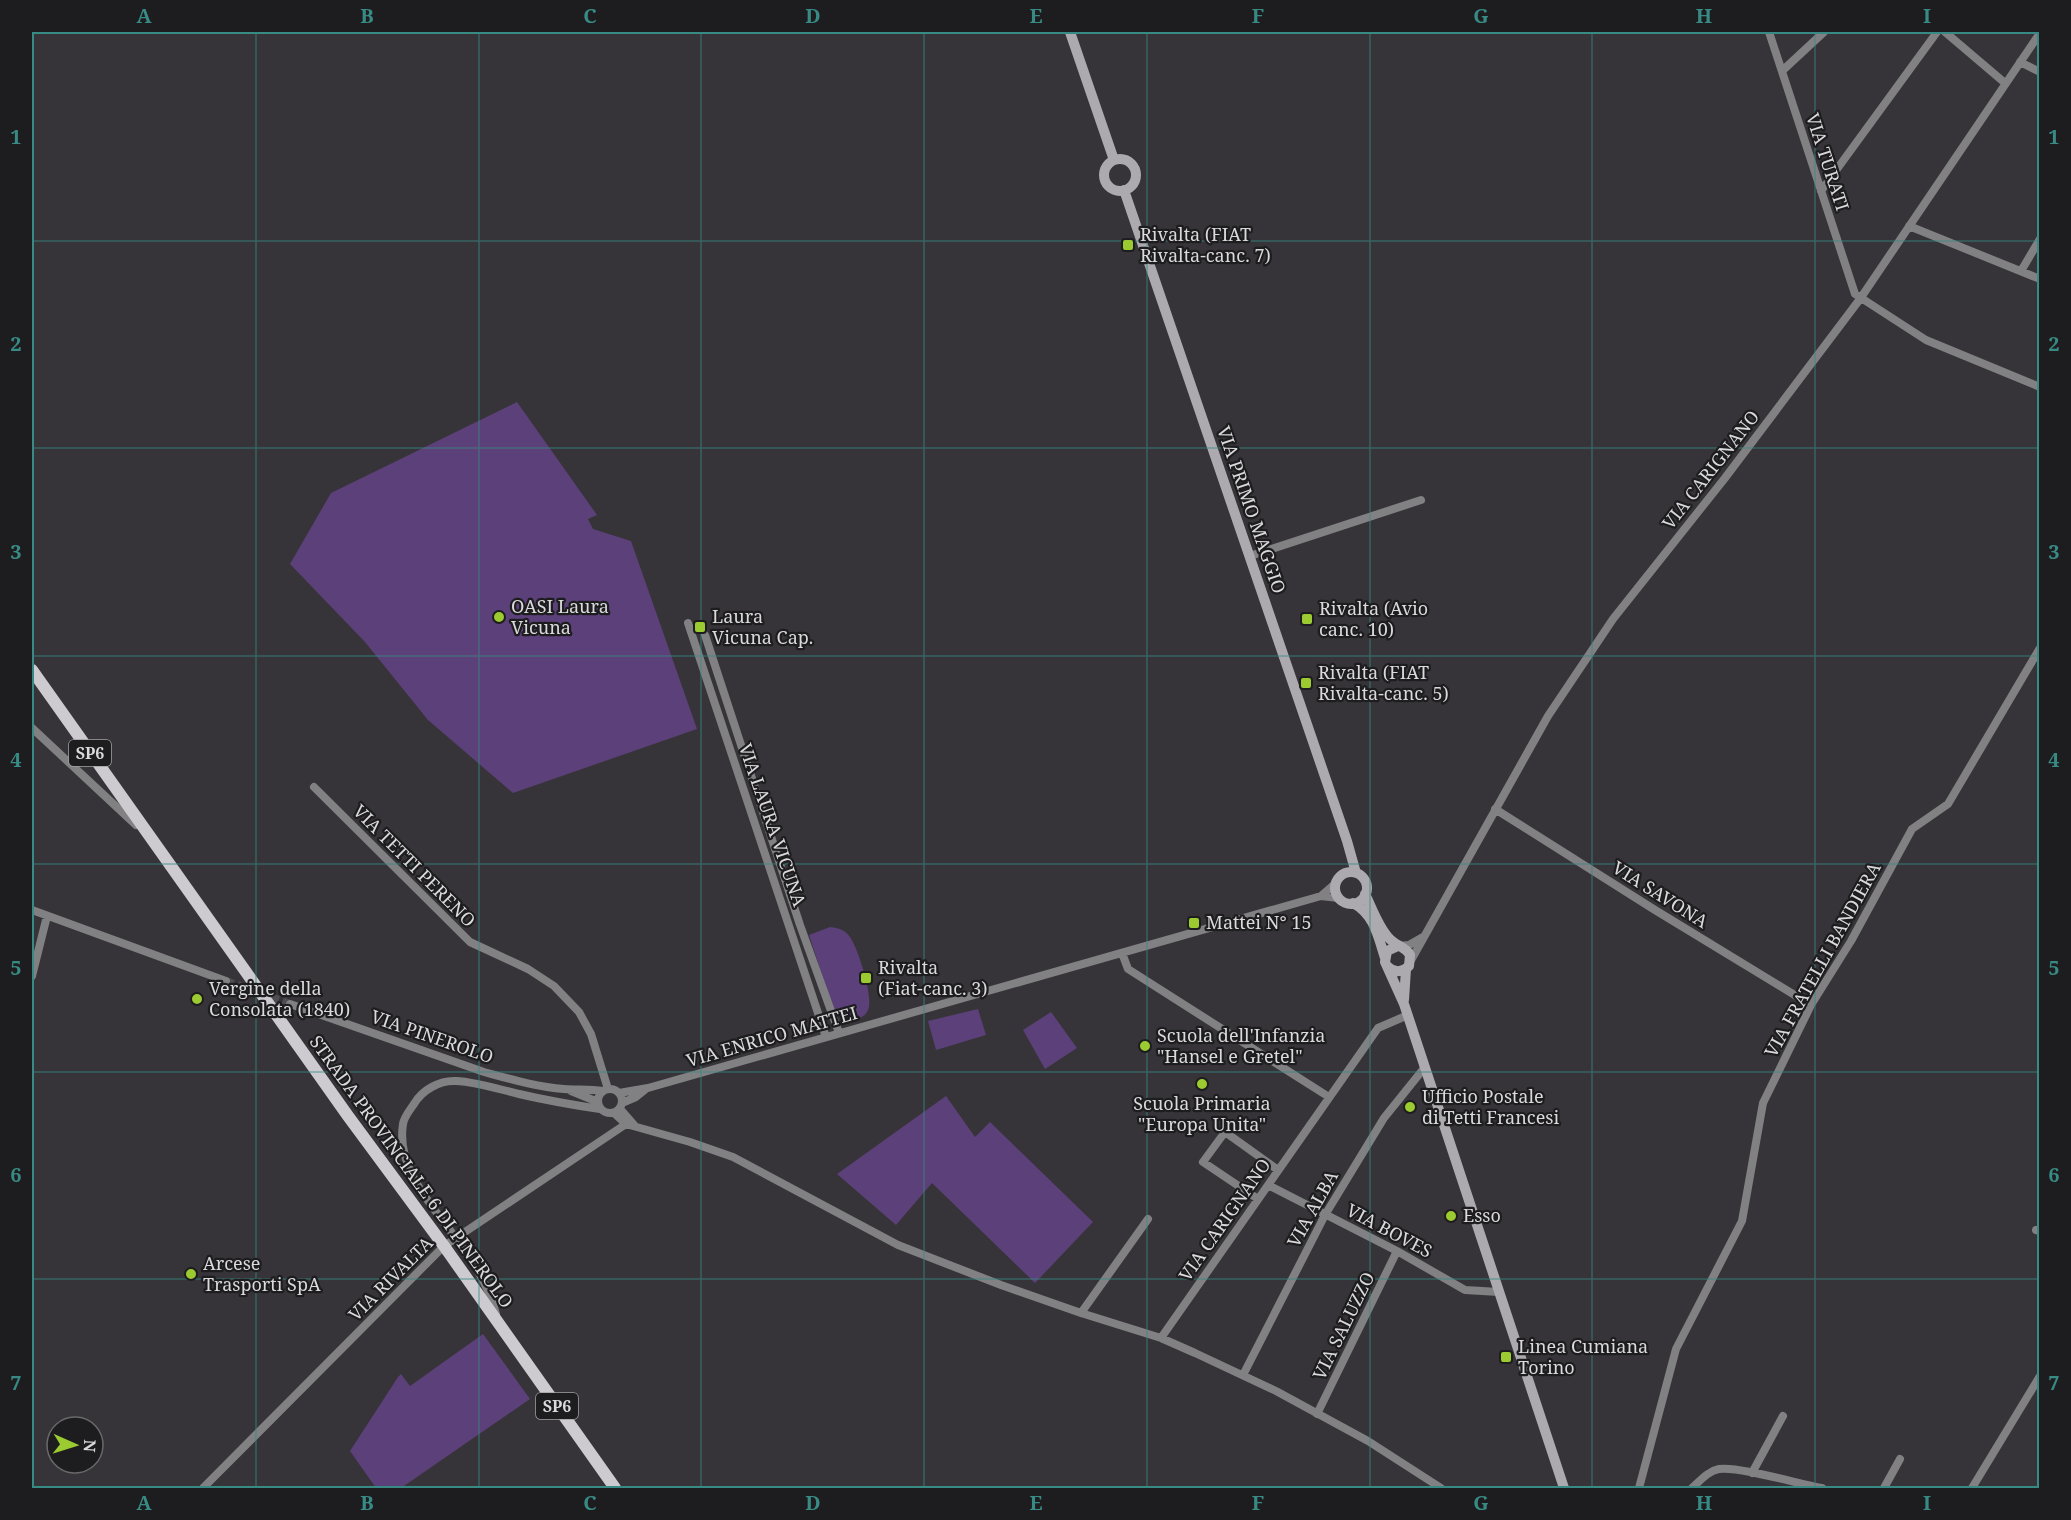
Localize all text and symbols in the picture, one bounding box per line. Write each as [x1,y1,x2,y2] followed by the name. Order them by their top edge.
[136,2,152,29] text: A
[360,2,374,29] text: B
[583,2,597,29] text: C
[805,2,821,29] text: D
[1029,2,1043,29] text: E
[1252,2,1264,29] text: F
[1473,2,1489,29] text: G
[1696,2,1712,29] text: H
[1923,2,1931,29] text: I
[1801,110,1855,213] street label: VIA TURATI
[10,123,22,150] text: 1
[2048,123,2060,150] text: 1
[1140,222,1271,267] place label: Rivalta (FIAT Rivalta-canc. 7)
[1121,238,1135,252] marker: Rivalta (FIAT Rivalta-canc. 7)
[10,330,22,357] text: 2
[2048,330,2060,357] text: 2
[1656,405,1764,534] street label: VIA CARIGNANO
[1212,423,1292,596] street label: VIA PRIMO MAGGIO
[10,538,22,565] text: 3
[2048,538,2060,565] text: 3
[511,594,609,639] place label: OASI Laura Vicuna
[1319,596,1428,641] place label: Rivalta (Avio canc. 10)
[712,604,813,649] place label: Laura Vicuna Cap.
[492,610,506,624] marker: OASI Laura Vicuna
[1300,612,1314,626] marker: Rivalta (Avio canc. 10)
[693,620,707,634] marker: Laura Vicuna Cap.
[1318,660,1449,705] place label: Rivalta (FIAT Rivalta-canc. 5)
[1299,676,1313,690] marker: Rivalta (FIAT Rivalta-canc. 5)
[69,740,111,766] road number: SP6
[734,740,812,910] street label: VIA LAURA VICUNA
[10,746,22,773] text: 4
[2048,746,2060,773] text: 4
[348,799,481,932] street label: VIA TETTI PERENO
[1608,855,1713,933] street label: VIA SAVONA
[1758,858,1886,1061] street label: VIA FRATELLI BANDIERA
[1206,910,1312,934] place label: Mattei N° 15
[1187,916,1201,930] marker: Mattei N° 15
[10,954,22,981] text: 5
[2048,954,2060,981] text: 5
[878,955,988,1000] place label: Rivalta (Fiat-canc. 3)
[859,971,873,985] marker: Rivalta (Fiat-canc. 3)
[209,976,350,1021] place label: Vergine della Consolata (1840)
[190,992,204,1006] marker: Vergine della Consolata (1840)
[683,1000,860,1072] street label: VIA ENRICO MATTEI
[368,1004,497,1068] street label: VIA PINEROLO
[1157,1023,1325,1068] place label: Scuola dell'Infanzia "Hansel e Gretel"
[305,1030,519,1312] street label: STRADA PROVINCIALE 6 DI PINEROLO
[1138,1039,1152,1053] marker: Scuola dell'Infanzia "Hansel e Gretel"
[1195,1077,1209,1091] marker: Scuola Primaria "Europa Unita"
[1422,1084,1559,1129] place label: Ufficio Postale di Tetti Francesi
[1133,1091,1271,1136] place label: Scuola Primaria "Europa Unita"
[1403,1100,1417,1114] marker: Ufficio Postale di Tetti Francesi
[1173,1153,1275,1286] street label: VIA CARIGNANO
[10,1161,22,1188] text: 6
[2048,1161,2060,1188] text: 6
[1281,1166,1343,1251] street label: VIA ALBA
[1342,1197,1437,1263] street label: VIA BOVES
[1463,1203,1501,1227] place label: Esso
[1444,1209,1458,1223] marker: Esso
[343,1231,438,1326] street label: VIA RIVALTA
[203,1251,321,1296] place label: Arcese Trasporti SpA
[184,1267,198,1281] marker: Arcese Trasporti SpA
[1307,1268,1380,1383] street label: VIA SALUZZO
[1518,1334,1648,1379] place label: Linea Cumiana Torino
[1499,1350,1513,1364] marker: Linea Cumiana Torino
[10,1369,22,1396] text: 7
[2048,1369,2060,1396] text: 7
[536,1393,578,1419] road number: SP6
[45,1415,105,1475] north arrow
[79,1439,101,1453] text: N
[136,1489,152,1516] text: A
[360,1489,374,1516] text: B
[583,1489,597,1516] text: C
[805,1489,821,1516] text: D
[1029,1489,1043,1516] text: E
[1252,1489,1264,1516] text: F
[1473,1489,1489,1516] text: G
[1696,1489,1712,1516] text: H
[1923,1489,1931,1516] text: I

